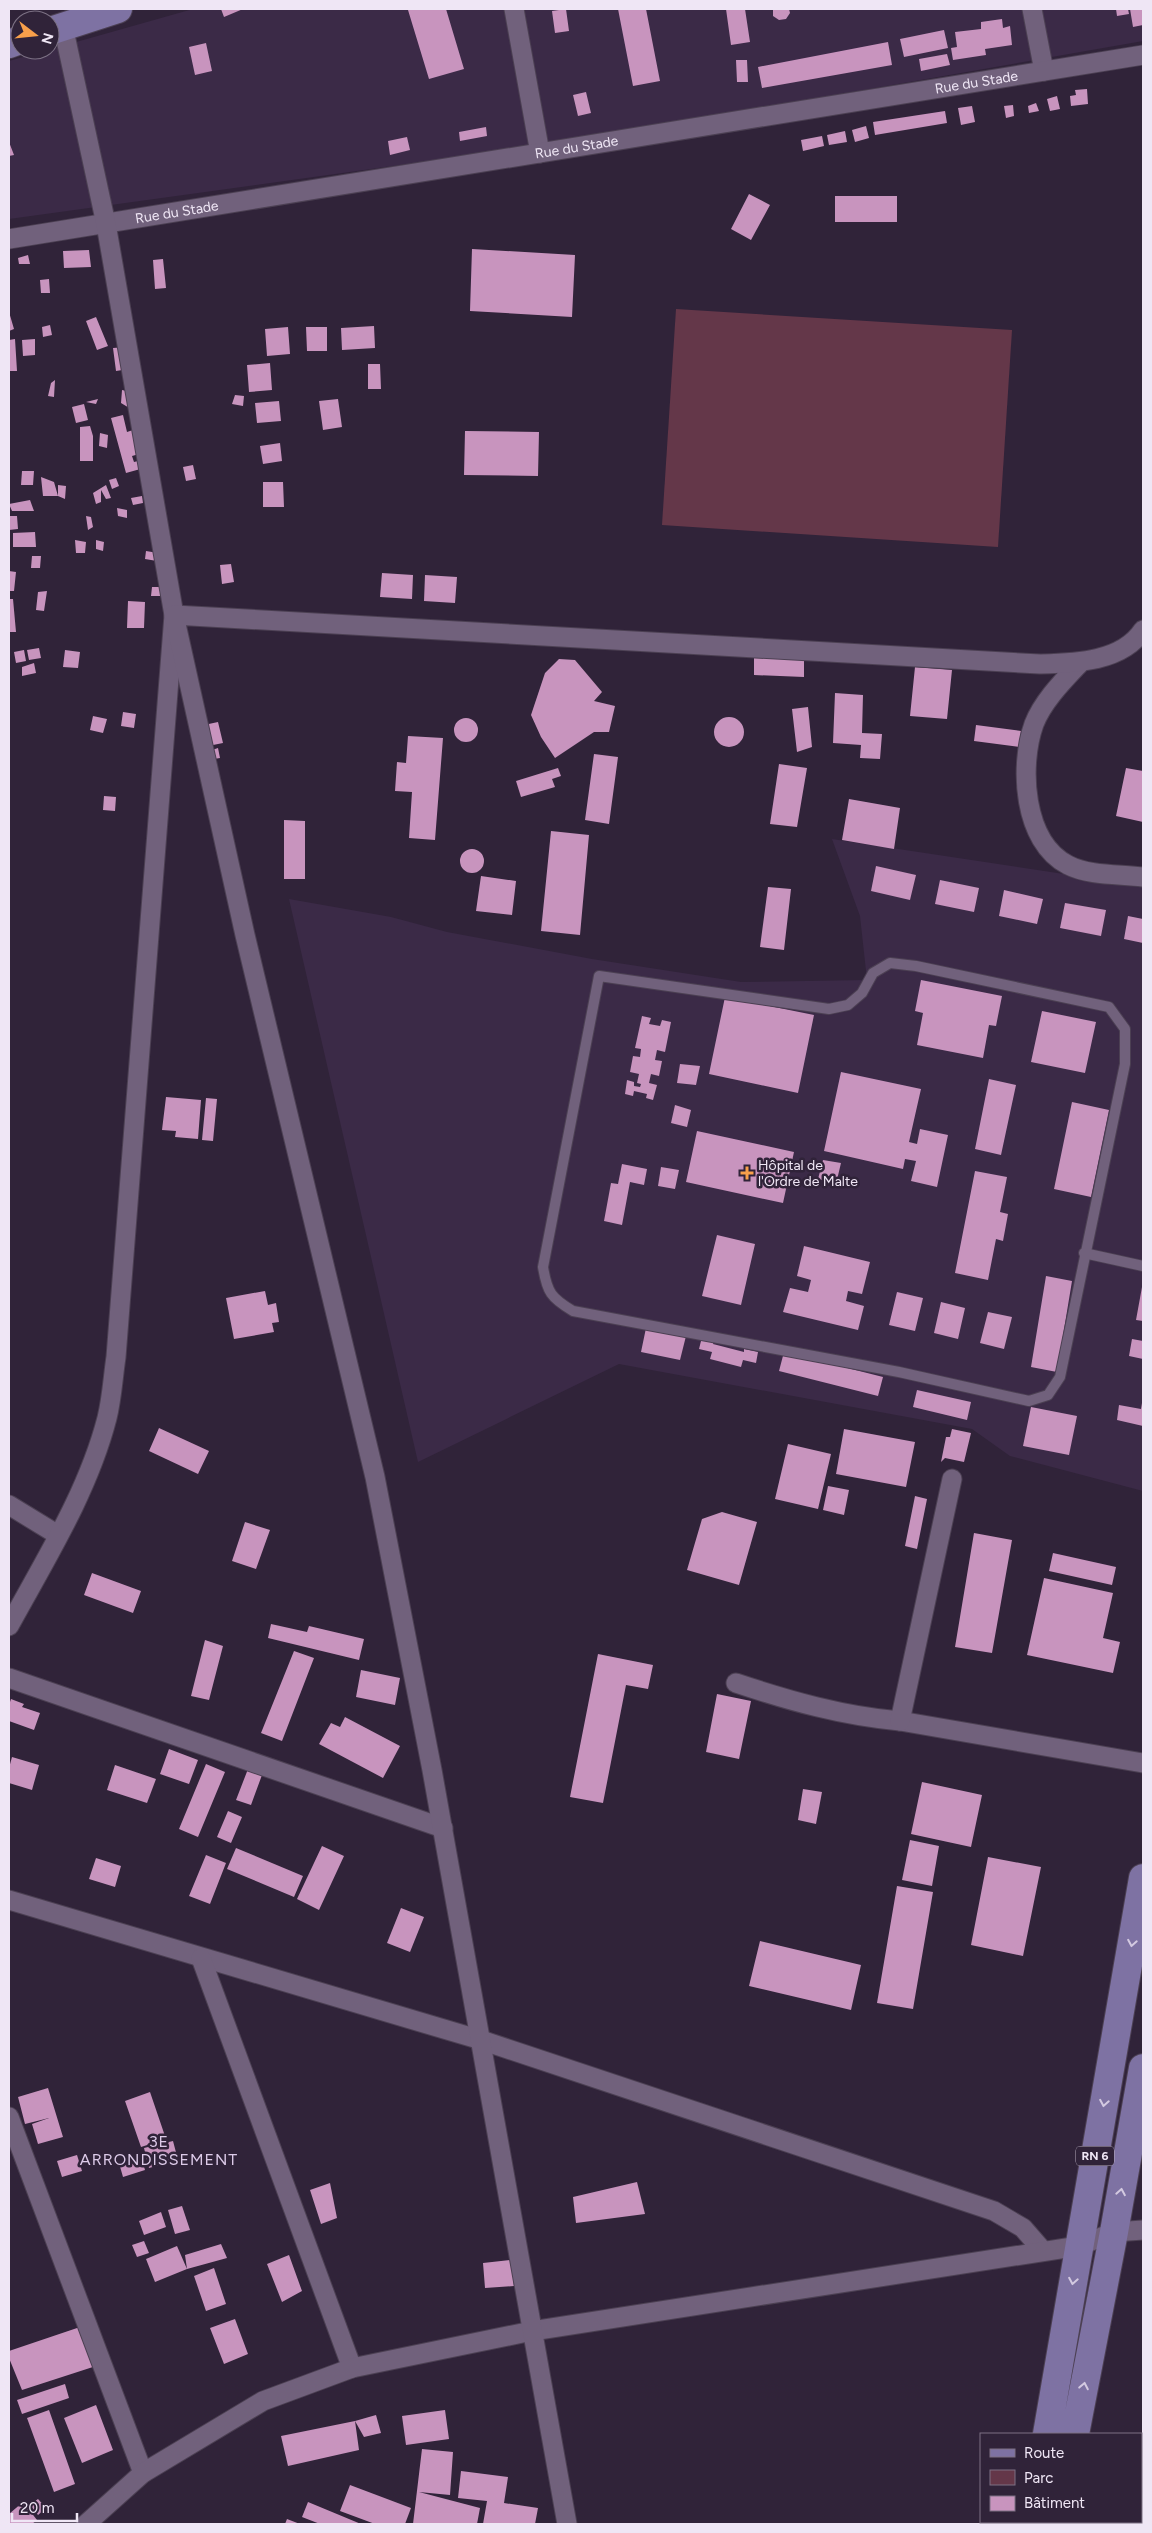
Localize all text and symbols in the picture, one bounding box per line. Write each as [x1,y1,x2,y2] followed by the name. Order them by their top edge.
[10,10,60,60] north arrow
[37,31,57,46] text: N
[934,67,1020,98] street label: Rue du Stade
[534,132,620,163] street label: Rue du Stade
[134,197,220,227] street label: Rue du Stade
[758,1157,858,1190] place label: Hôpital de l'Ordre de Malte
[740,1166,754,1180] marker: Hôpital de l'Ordre de Malte
[1127,1939,1137,1948] one-way arrow
[1100,2099,1110,2108] one-way arrow
[80,2132,238,2169] district label: 3E ARRONDISSEMENT
[1076,2146,1114,2166] road number: RN 6
[1116,2188,1126,2197] one-way arrow
[1069,2276,1079,2285] one-way arrow
[1079,2382,1089,2391] one-way arrow
[980,2433,1142,2523] legend
[1024,2444,1064,2462] text: Route
[1024,2469,1053,2487] text: Parc
[12,2490,78,2522] scale bar
[1024,2494,1085,2512] text: Bâtiment
[20,2499,54,2517] text: 20 m

